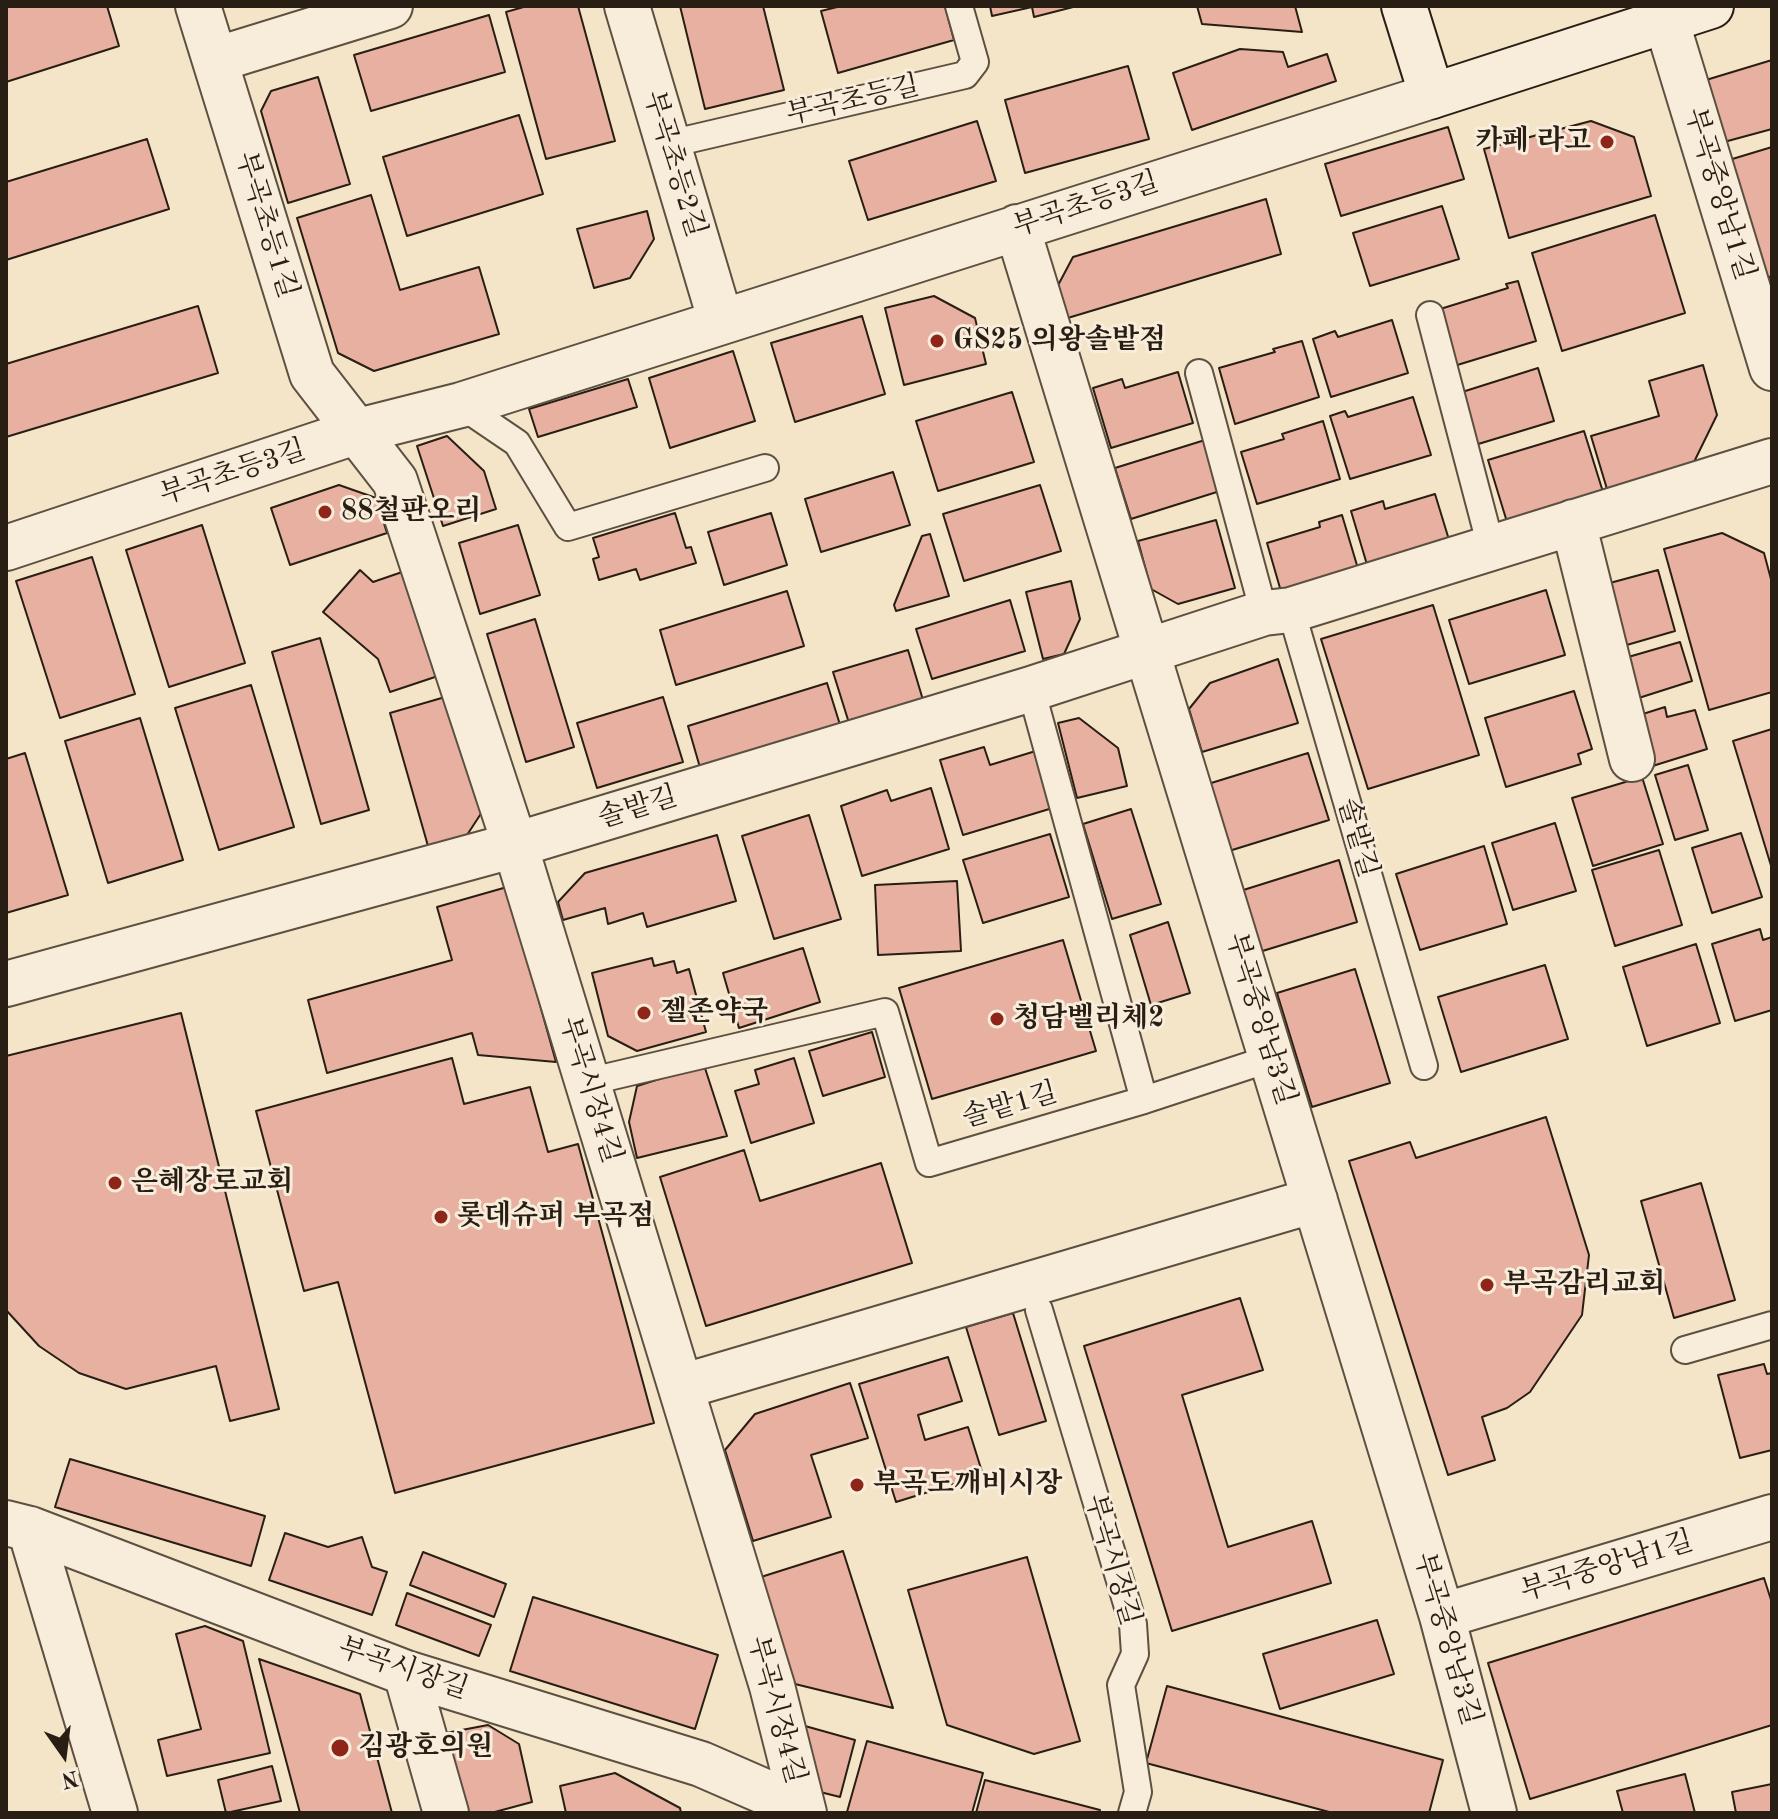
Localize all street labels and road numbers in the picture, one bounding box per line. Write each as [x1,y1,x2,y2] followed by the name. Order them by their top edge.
[783,69,923,133] street label: 부곡초등길
[636,87,712,241] street label: 부곡초등2길
[1677,104,1761,284] street label: 부곡중앙남1길
[228,148,304,302] street label: 부곡초등1길
[1009,166,1163,244] street label: 부곡초등3길
[156,434,310,512] street label: 부곡초등3길
[594,780,682,836] street label: 솔밭길
[1330,794,1384,882] street label: 솔밭길
[1218,929,1302,1109] street label: 부곡중앙남3길
[552,1013,628,1167] street label: 부곡시장4길
[959,1076,1061,1136] street label: 솔밭1길
[1077,1490,1147,1630] street label: 부곡시장길
[1517,1525,1697,1609] street label: 부곡중앙남1길
[1406,1549,1488,1729] street label: 부곡중앙남3길
[334,1631,472,1707] street label: 부곡시장길
[740,1632,812,1788] street label: 부곡시장4길

